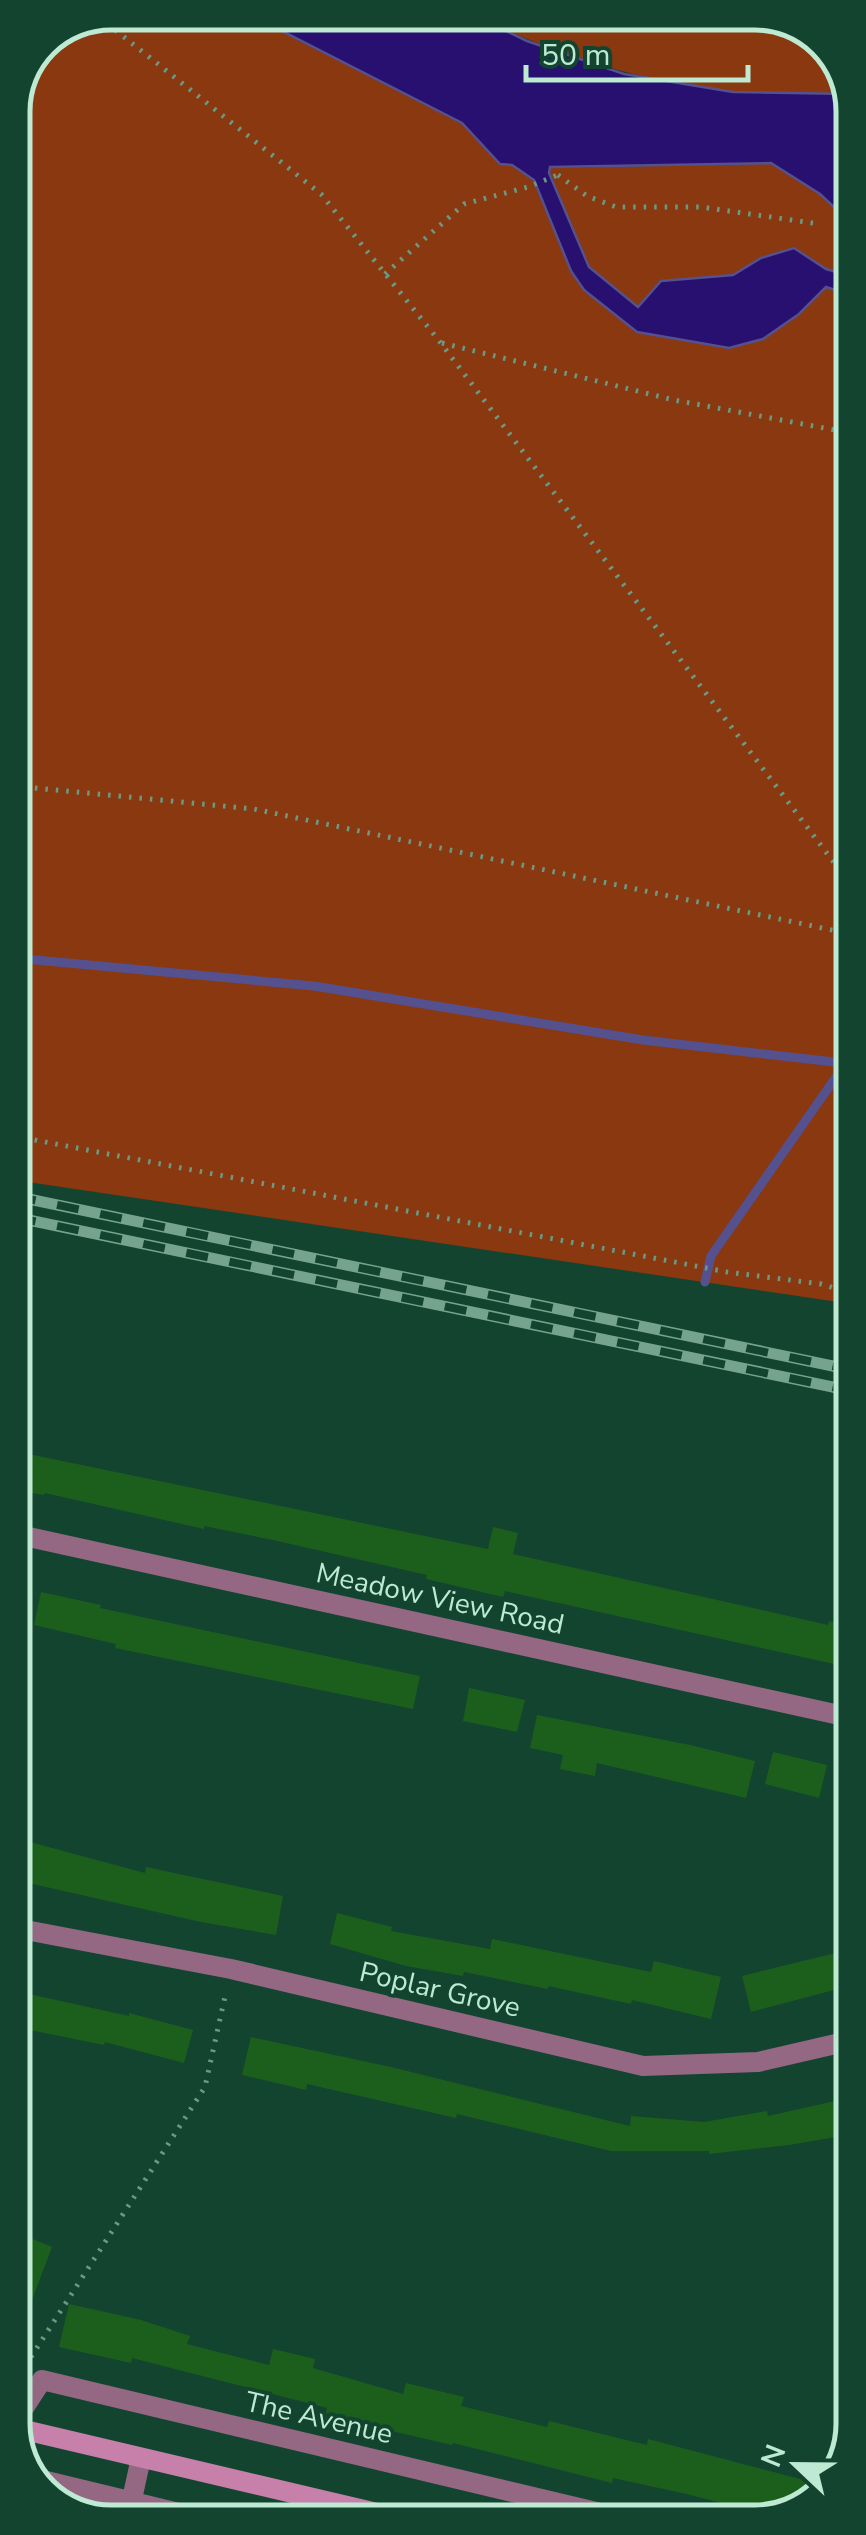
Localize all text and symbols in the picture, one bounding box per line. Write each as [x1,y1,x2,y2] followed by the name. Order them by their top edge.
[526,20,748,82] scale bar
[541,35,610,76] text: 50 m
[313,1554,567,1644] street label: Meadow View Road
[356,1953,524,2027] street label: Poplar Grove
[242,2383,396,2453] street label: The Avenue
[746,2415,846,2515] north arrow
[752,2439,795,2473] text: N

